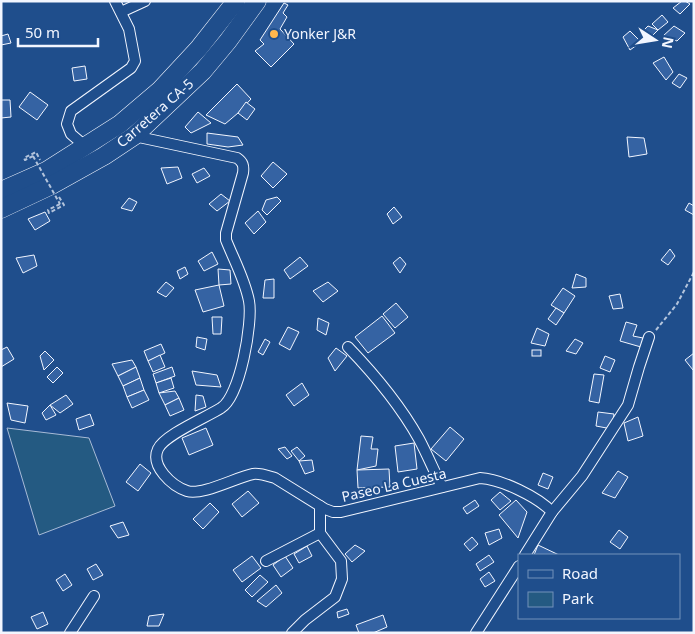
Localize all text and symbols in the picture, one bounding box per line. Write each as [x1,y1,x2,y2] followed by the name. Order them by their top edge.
[18,15,98,47] scale bar
[630,15,680,65] north arrow
[25,22,60,42] text: 50 m
[284,24,356,43] place label: Yonker J&R
[268,28,280,40] marker: Yonker J&R
[658,35,679,50] text: N
[112,74,197,151] street label: Carretera CA-5
[340,463,448,506] street label: Paseo La Cuesta
[518,554,680,619] legend
[562,563,598,583] text: Road
[562,588,594,608] text: Park

